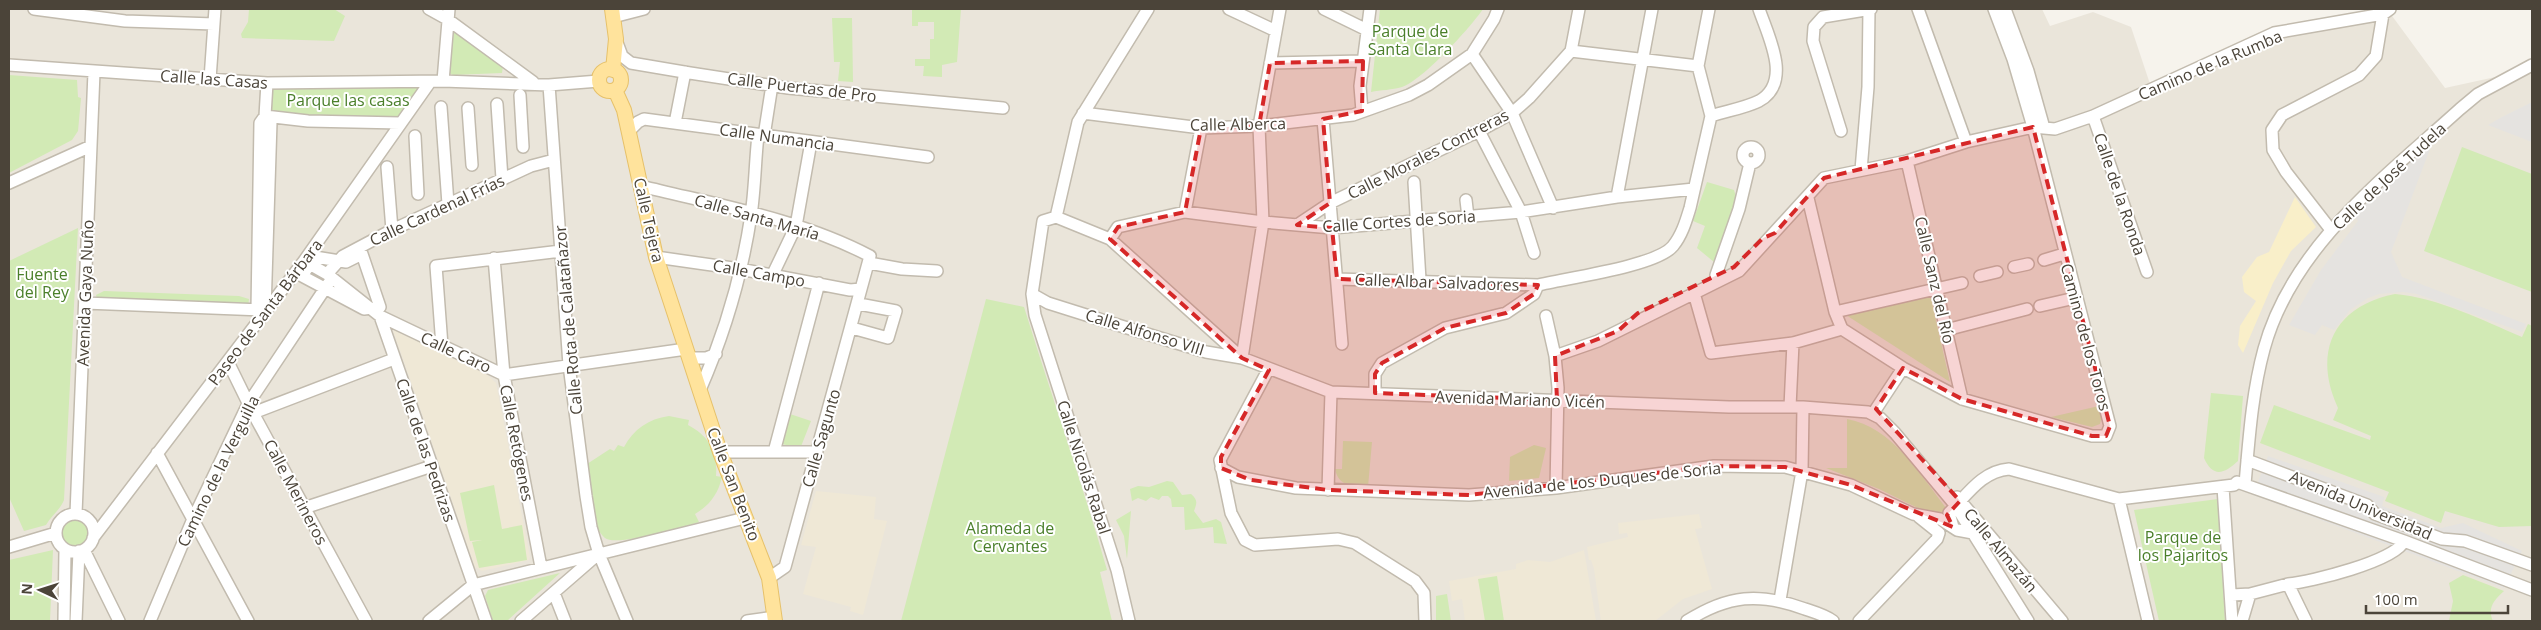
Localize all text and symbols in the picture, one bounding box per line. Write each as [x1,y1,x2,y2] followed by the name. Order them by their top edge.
[1368,20,1452,60] park label: Parque de Santa Clara
[2135,25,2285,105] street label: Camino de la Rumba
[159,64,269,94] street label: Calle las Casas
[726,67,878,107] street label: Calle Puertas de Pro
[286,89,410,111] park label: Parque las casas
[1344,104,1512,204] street label: Calle Morales Contreras
[1190,112,1286,136] street label: Calle Alberca
[2327,117,2451,235] street label: Calle de José Tudela
[718,118,836,156] street label: Calle Numancia
[2089,130,2151,258] street label: Calle de la Ronda
[366,169,508,251] street label: Calle Cardenal Frías
[629,175,669,265] street label: Calle Tejera
[692,189,822,245] street label: Calle Santa María
[1322,205,1476,237] street label: Calle Cortes de Soria
[1910,214,1960,346] street label: Calle Sanz del Río
[71,219,99,367] street label: Avenida Gaya Nuño
[549,224,587,416] street label: Calle Rota de Calatañazor
[203,234,327,390] street label: Paseo de Santa Bárbara
[711,254,807,292] street label: Calle Campo
[2056,261,2116,413] street label: Camino de los Toros
[15,263,70,303] park label: Fuente del Rey
[1354,268,1520,296] street label: Calle Albar Salvadores
[1083,303,1207,361] street label: Calle Alfonso VIII
[417,326,495,378] street label: Calle Caro
[391,375,461,525] street label: Calle de las Pedrizas
[495,383,539,503] street label: Calle Retógenes
[1435,385,1605,413] street label: Avenida Mariano Vicén
[796,386,846,490] street label: Calle Sagunto
[172,392,264,550] street label: Camino de la Verguilla
[1052,397,1116,537] street label: Calle Nicolás Rabal
[702,424,766,544] street label: Calle San Benito
[259,435,333,549] street label: Calle Merineros
[1482,457,1722,503] street label: Avenida de Los Duques de Soria
[2286,465,2436,545] street label: Avenida Universidad
[1959,503,2043,597] street label: Calle Almazán
[966,517,1054,557] park label: Alameda de Cervantes
[2138,526,2228,566] park label: Parque de los Pajaritos
[15,565,65,615] north arrow
[2366,582,2508,614] scale bar
[17,583,36,595] text: N
[2374,589,2418,609] text: 100 m

